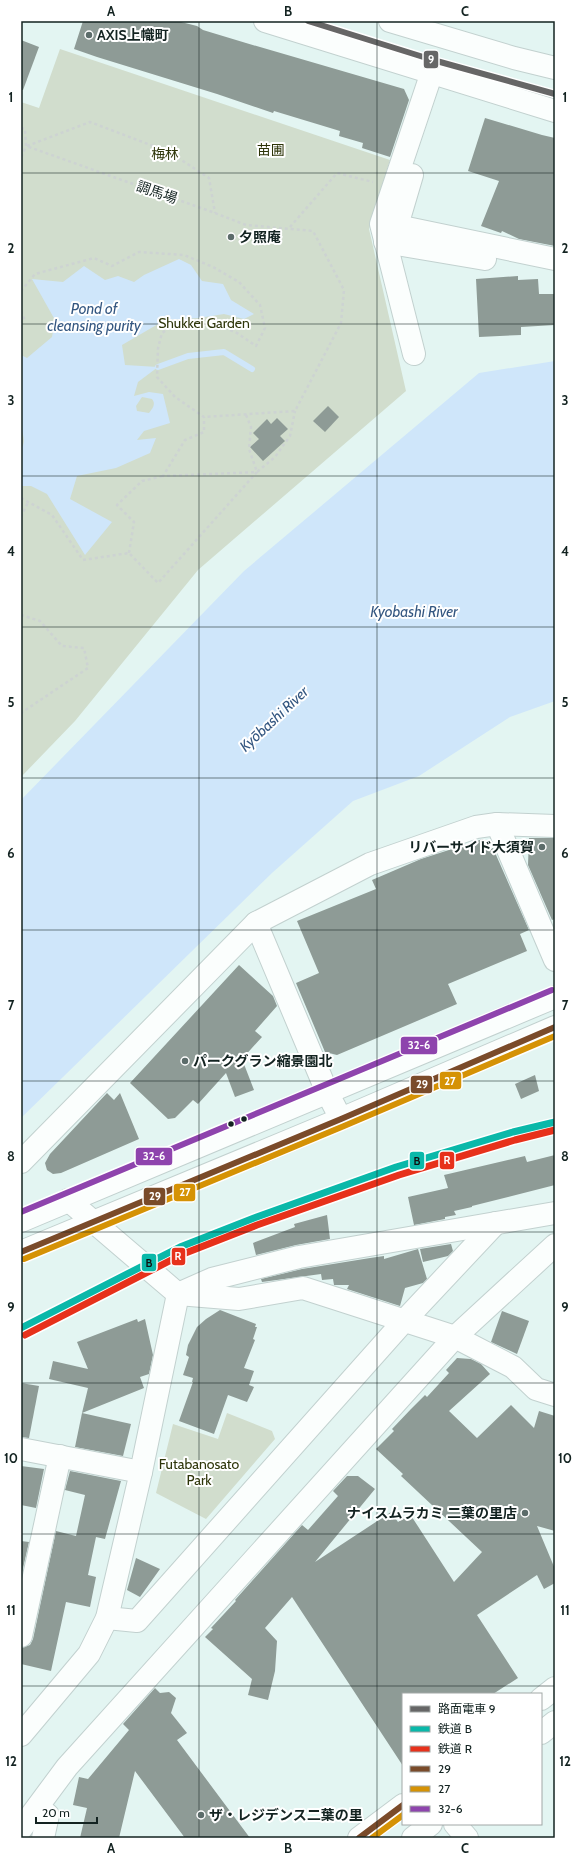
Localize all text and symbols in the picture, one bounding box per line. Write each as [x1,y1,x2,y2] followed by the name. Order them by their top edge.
[107,3,116,19] text: A
[284,3,292,19] text: B
[461,3,469,19] text: C
[97,26,169,44] place label: AXIS上幟町
[84,30,94,40] marker: AXIS上幟町
[423,50,439,69] line badge: 9
[428,52,434,66] text: 9
[9,89,13,105] text: 1
[563,89,567,105] text: 1
[257,141,285,159] park label: 苗圃
[151,145,179,163] park label: 梅林
[134,177,180,207] street label: 調馬場
[239,228,281,246] place label: 夕照庵
[226,232,236,242] marker: 夕照庵
[8,240,15,256] text: 2
[562,240,569,256] text: 2
[47,300,142,335] water label: Pond of cleansing purity
[158,314,250,332] park label: Shukkei Garden
[7,392,15,408] text: 3
[561,392,569,408] text: 3
[7,543,15,559] text: 4
[561,543,569,559] text: 4
[370,603,459,621] water label: Kyobashi River
[236,682,313,755] water label: Kyōbashi River
[8,694,15,710] text: 5
[562,694,569,710] text: 5
[408,838,534,856] place label: リバーサイド大須賀
[537,842,547,852] marker: リバーサイド大須賀
[7,845,15,861] text: 6
[561,845,569,861] text: 6
[8,997,15,1013] text: 7
[562,997,569,1013] text: 7
[400,1036,438,1055] line badge: 32-6
[408,1038,430,1052] text: 32-6
[193,1052,332,1070] place label: パークグラン縮景園北
[180,1056,190,1066] marker: パークグラン縮景園北
[439,1071,462,1090] line badge: 27
[444,1074,456,1088] text: 27
[410,1075,433,1094] line badge: 29
[416,1077,428,1091] text: 29
[239,1114,249,1124] unlabelled marker
[226,1119,236,1129] unlabelled marker
[135,1147,173,1166] line badge: 32-6
[7,1148,15,1164] text: 8
[561,1148,569,1164] text: 8
[143,1149,165,1163] text: 32-6
[409,1151,425,1170] line badge: B
[439,1151,455,1170] line badge: R
[444,1153,451,1167] text: R
[414,1154,421,1168] text: B
[173,1183,196,1202] line badge: 27
[179,1185,191,1199] text: 27
[143,1187,166,1206] line badge: 29
[149,1189,161,1203] text: 29
[171,1247,186,1266] line badge: R
[175,1249,182,1263] text: R
[141,1253,157,1272] line badge: B
[146,1256,153,1270] text: B
[7,1299,15,1315] text: 9
[561,1299,569,1315] text: 9
[4,1450,18,1466] text: 10
[558,1450,572,1466] text: 10
[159,1455,239,1489] park label: Futabanosato Park
[347,1504,517,1522] place label: ナイスムラカミ 二葉の里店
[520,1508,530,1518] marker: ナイスムラカミ 二葉の里店
[6,1602,16,1618] text: 11
[560,1602,570,1618] text: 11
[402,1693,542,1825] legend
[438,1701,496,1716] text: 路面電車 9
[438,1721,472,1736] text: 鉄道 B
[438,1741,473,1756] text: 鉄道 R
[5,1753,17,1769] text: 12
[559,1753,571,1769] text: 12
[438,1761,451,1776] text: 29
[438,1781,450,1796] text: 27
[36,1799,97,1825] scale bar
[438,1801,463,1816] text: 32-6
[42,1805,70,1820] text: 20 m
[209,1806,363,1824] place label: ザ・レジデンス二葉の里
[196,1810,206,1820] marker: ザ・レジデンス二葉の里
[107,1840,116,1856] text: A
[284,1840,292,1856] text: B
[461,1840,469,1856] text: C

